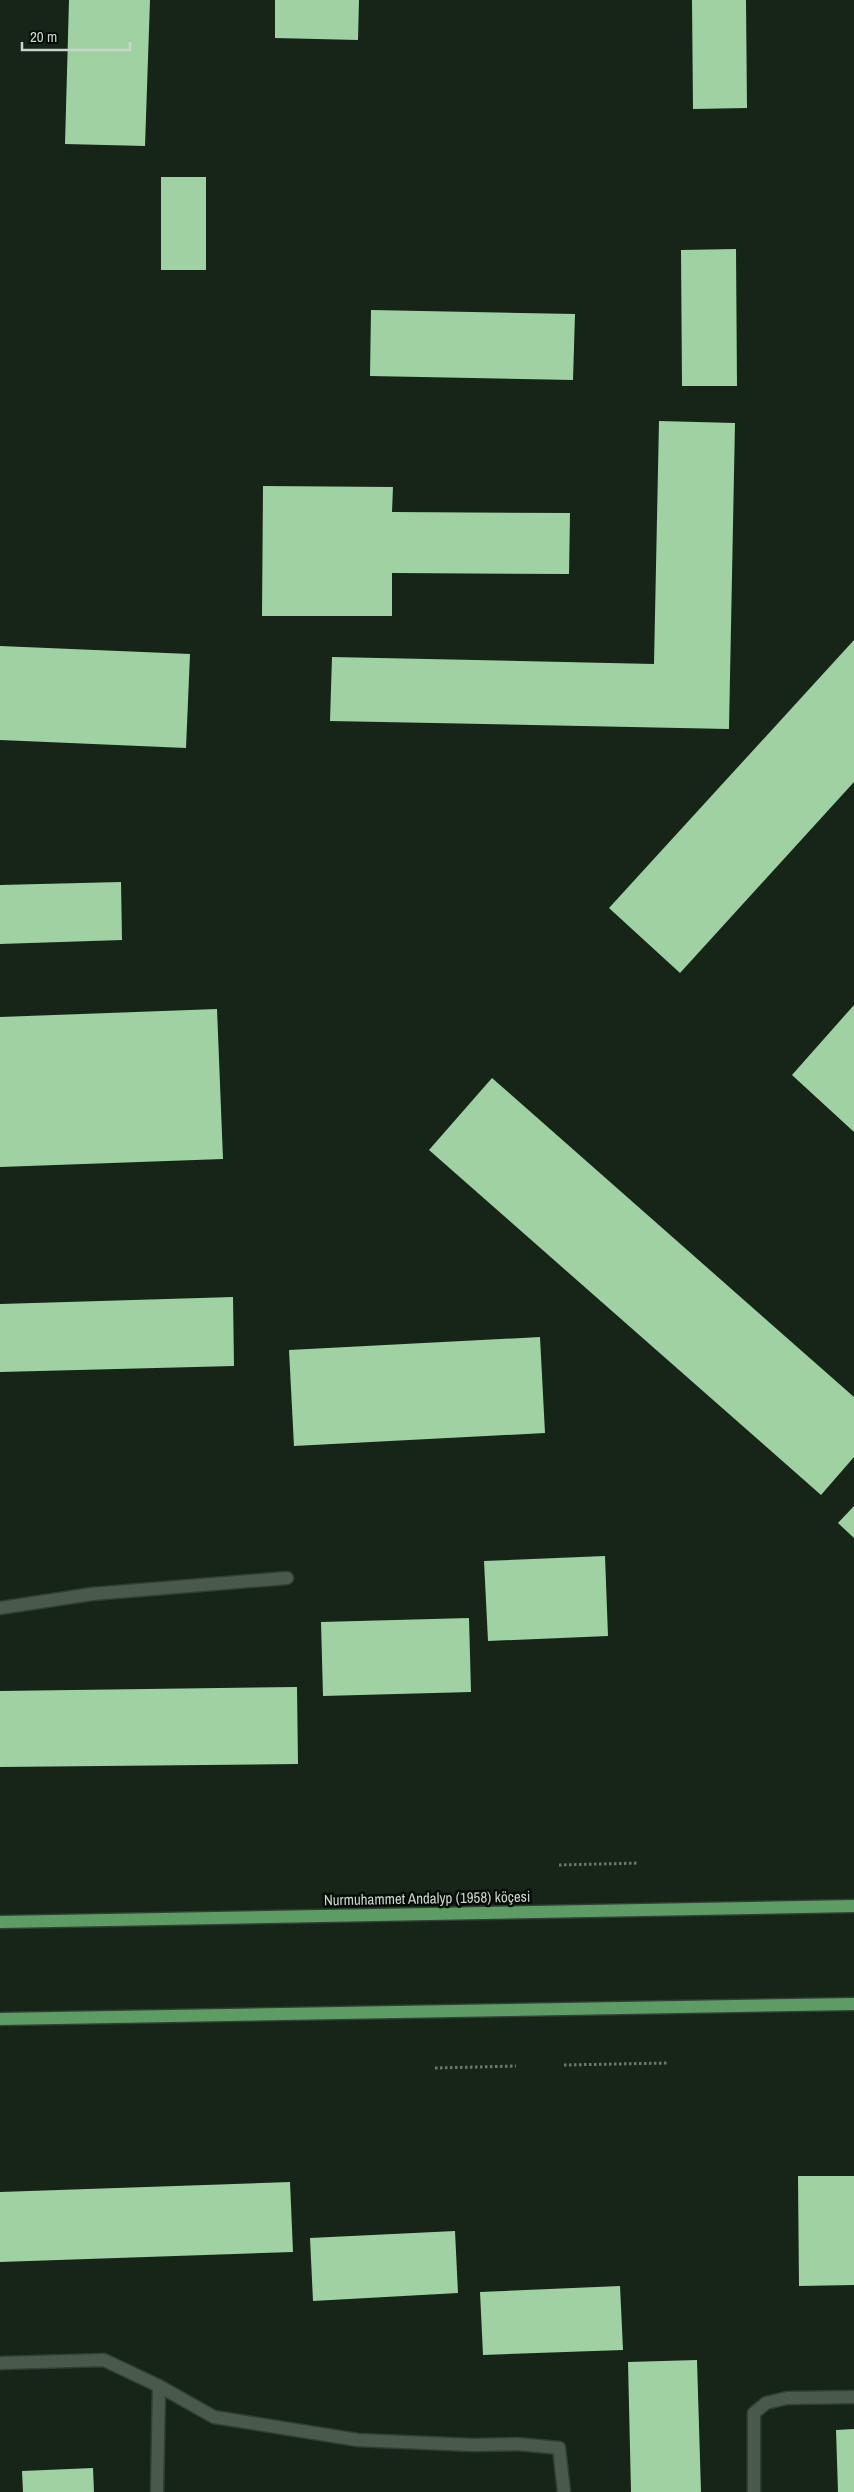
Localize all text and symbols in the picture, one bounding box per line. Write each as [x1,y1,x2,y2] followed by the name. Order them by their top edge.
[22,20,130,52] scale bar
[30,26,57,47] text: 20 m
[324,1886,530,1910] street label: Nurmuhammet Andalyp (1958) köçesi

